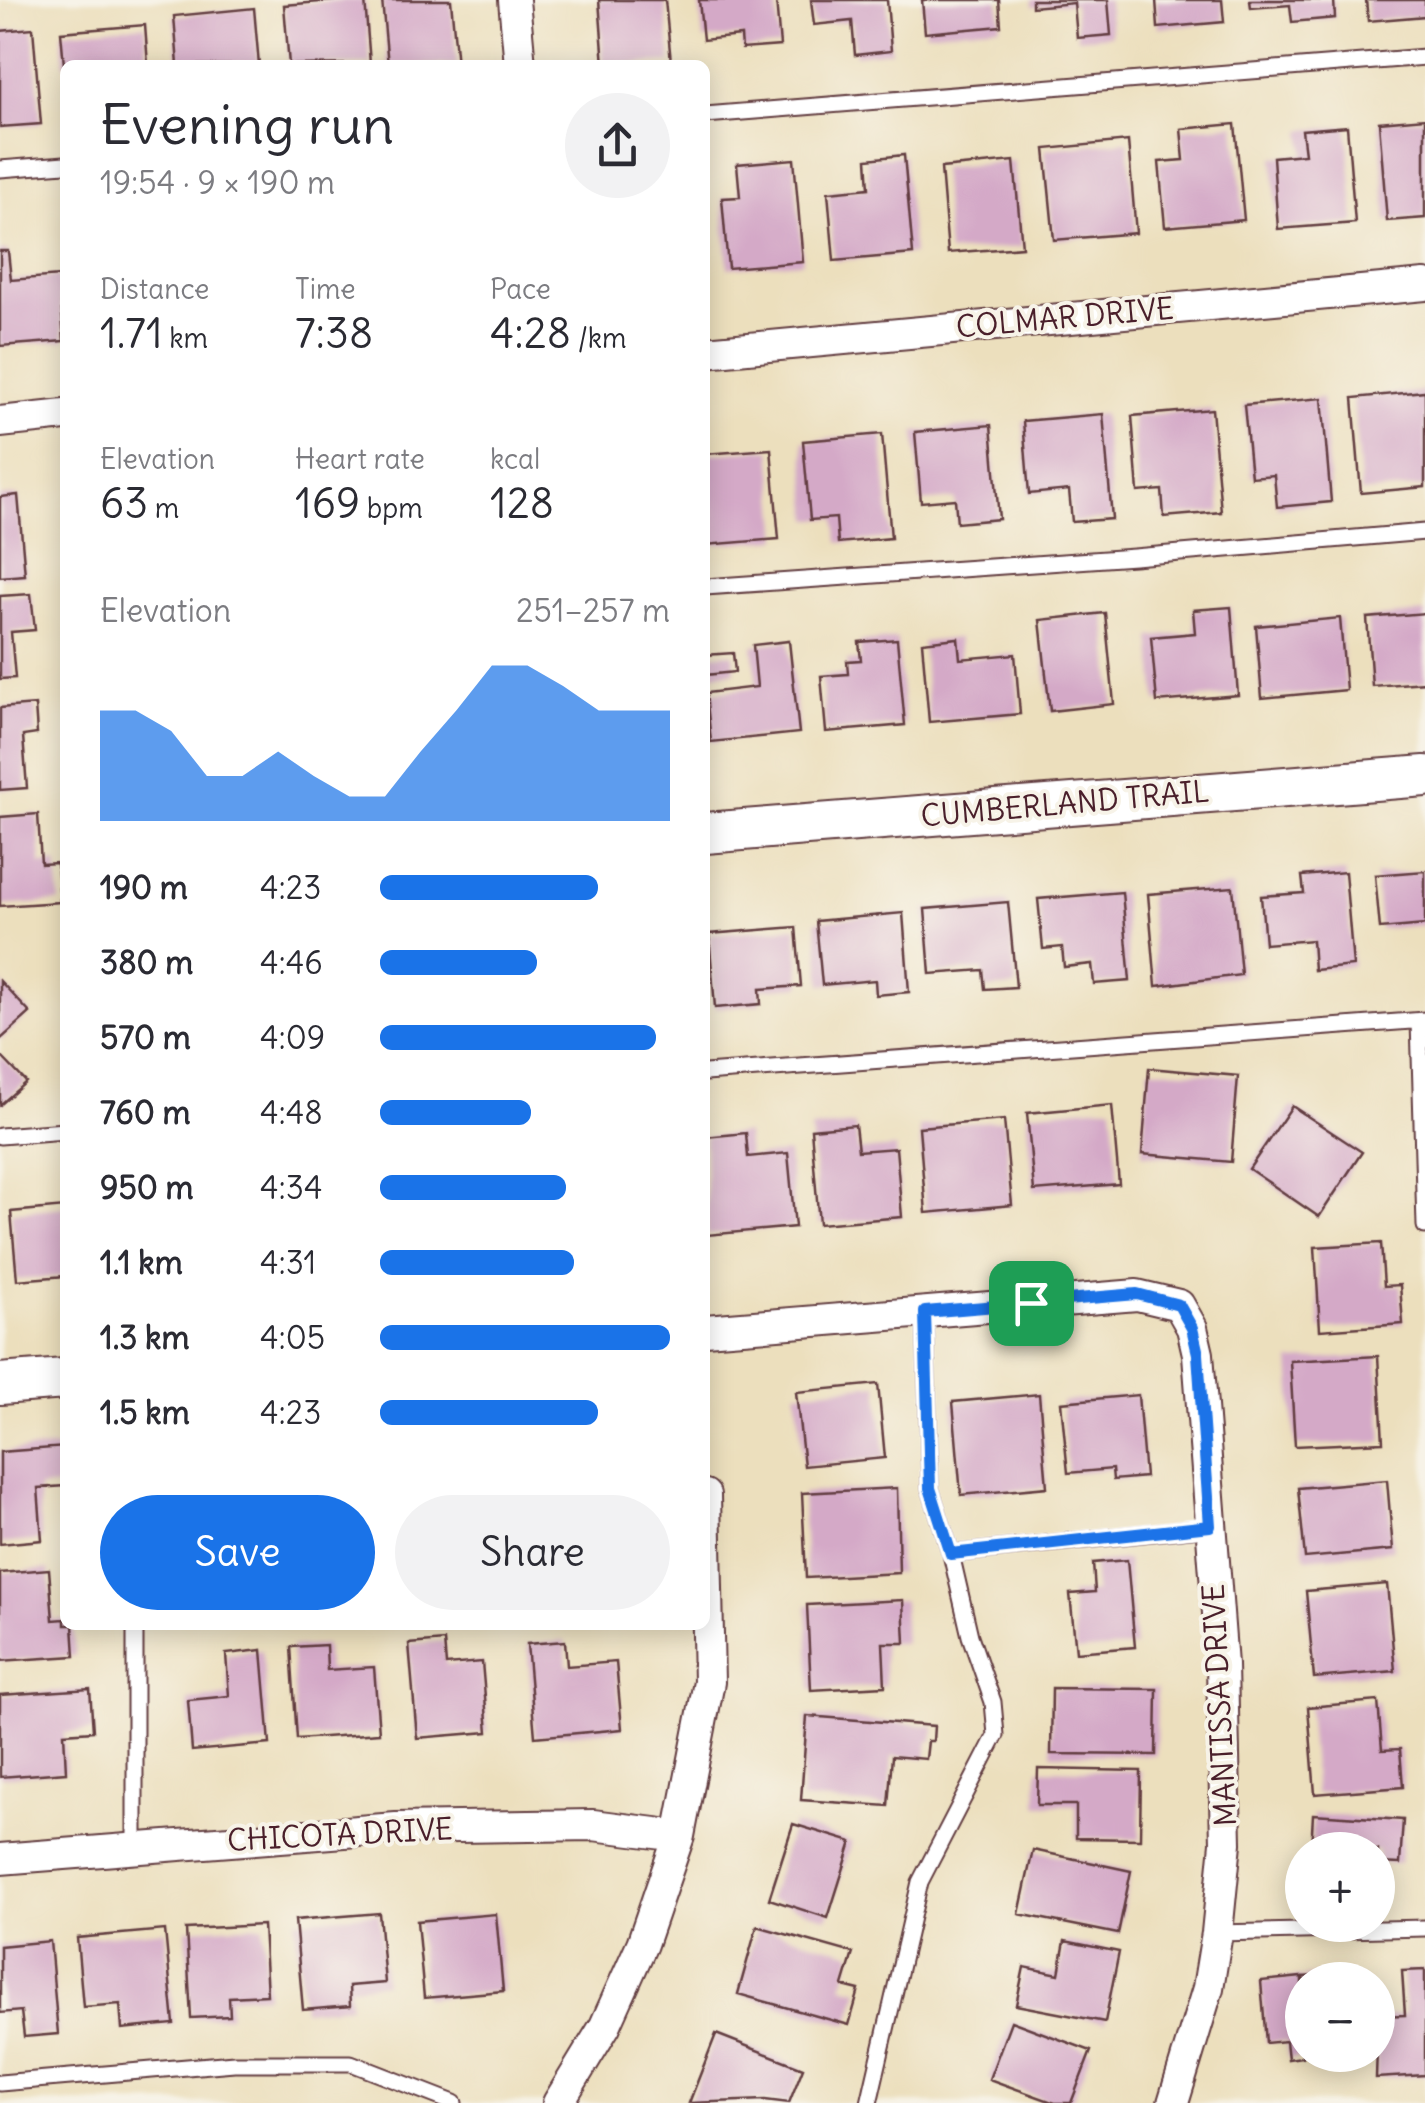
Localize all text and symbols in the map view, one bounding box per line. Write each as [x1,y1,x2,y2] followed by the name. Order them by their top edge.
[100,90,394,159] text: Evening run
[565,93,670,198] button: share
[100,162,335,203] text: 19:54 · 9 × 190 m
[100,271,209,307] text: Distance
[295,271,356,307] text: Time
[490,271,551,307] text: Pace
[954,289,1175,345] street label: COLMAR DRIVE
[100,307,163,359] text: 1.71
[295,307,373,359] text: 7:38
[490,307,571,359] text: 4:28
[163,320,208,356] text: km
[571,320,627,356] text: /km
[100,441,215,477] text: Elevation
[295,441,425,477] text: Heart rate
[490,441,540,477] text: kcal
[100,477,148,529] text: 63
[295,477,360,529] text: 169
[490,477,554,529] text: 128
[148,490,179,526] text: m
[360,490,423,526] text: bpm
[100,590,231,631] text: Elevation
[516,590,670,631] text: 251–257 m
[919,771,1211,835] street label: CUMBERLAND TRAIL
[100,867,188,908] text: 190 m
[260,867,321,908] text: 4:23
[100,942,193,983] text: 380 m
[260,942,323,983] text: 4:46
[100,1017,191,1058] text: 570 m
[260,1017,325,1058] text: 4:09
[100,1092,190,1133] text: 760 m
[260,1092,323,1133] text: 4:48
[100,1167,194,1208] text: 950 m
[260,1167,322,1208] text: 4:34
[100,1242,183,1283] text: 1.1 km
[260,1242,316,1283] text: 4:31
[989,1261,1074,1346] pin
[1004,1276,1059,1331] icon: arrive
[100,1317,190,1358] text: 1.3 km
[260,1317,325,1358] text: 4:05
[100,1392,190,1433] text: 1.5 km
[260,1392,321,1433] text: 4:23
[100,1495,375,1610] button: Save
[395,1495,670,1610] button: Share
[1194,1583,1244,1827] street label: MANTISSA DRIVE
[226,1809,454,1859] street label: CHICOTA DRIVE
[1285,1832,1395,2072] map controls
[1285,1832,1395,1942] button: +
[1285,1962,1395,2072] button: −

